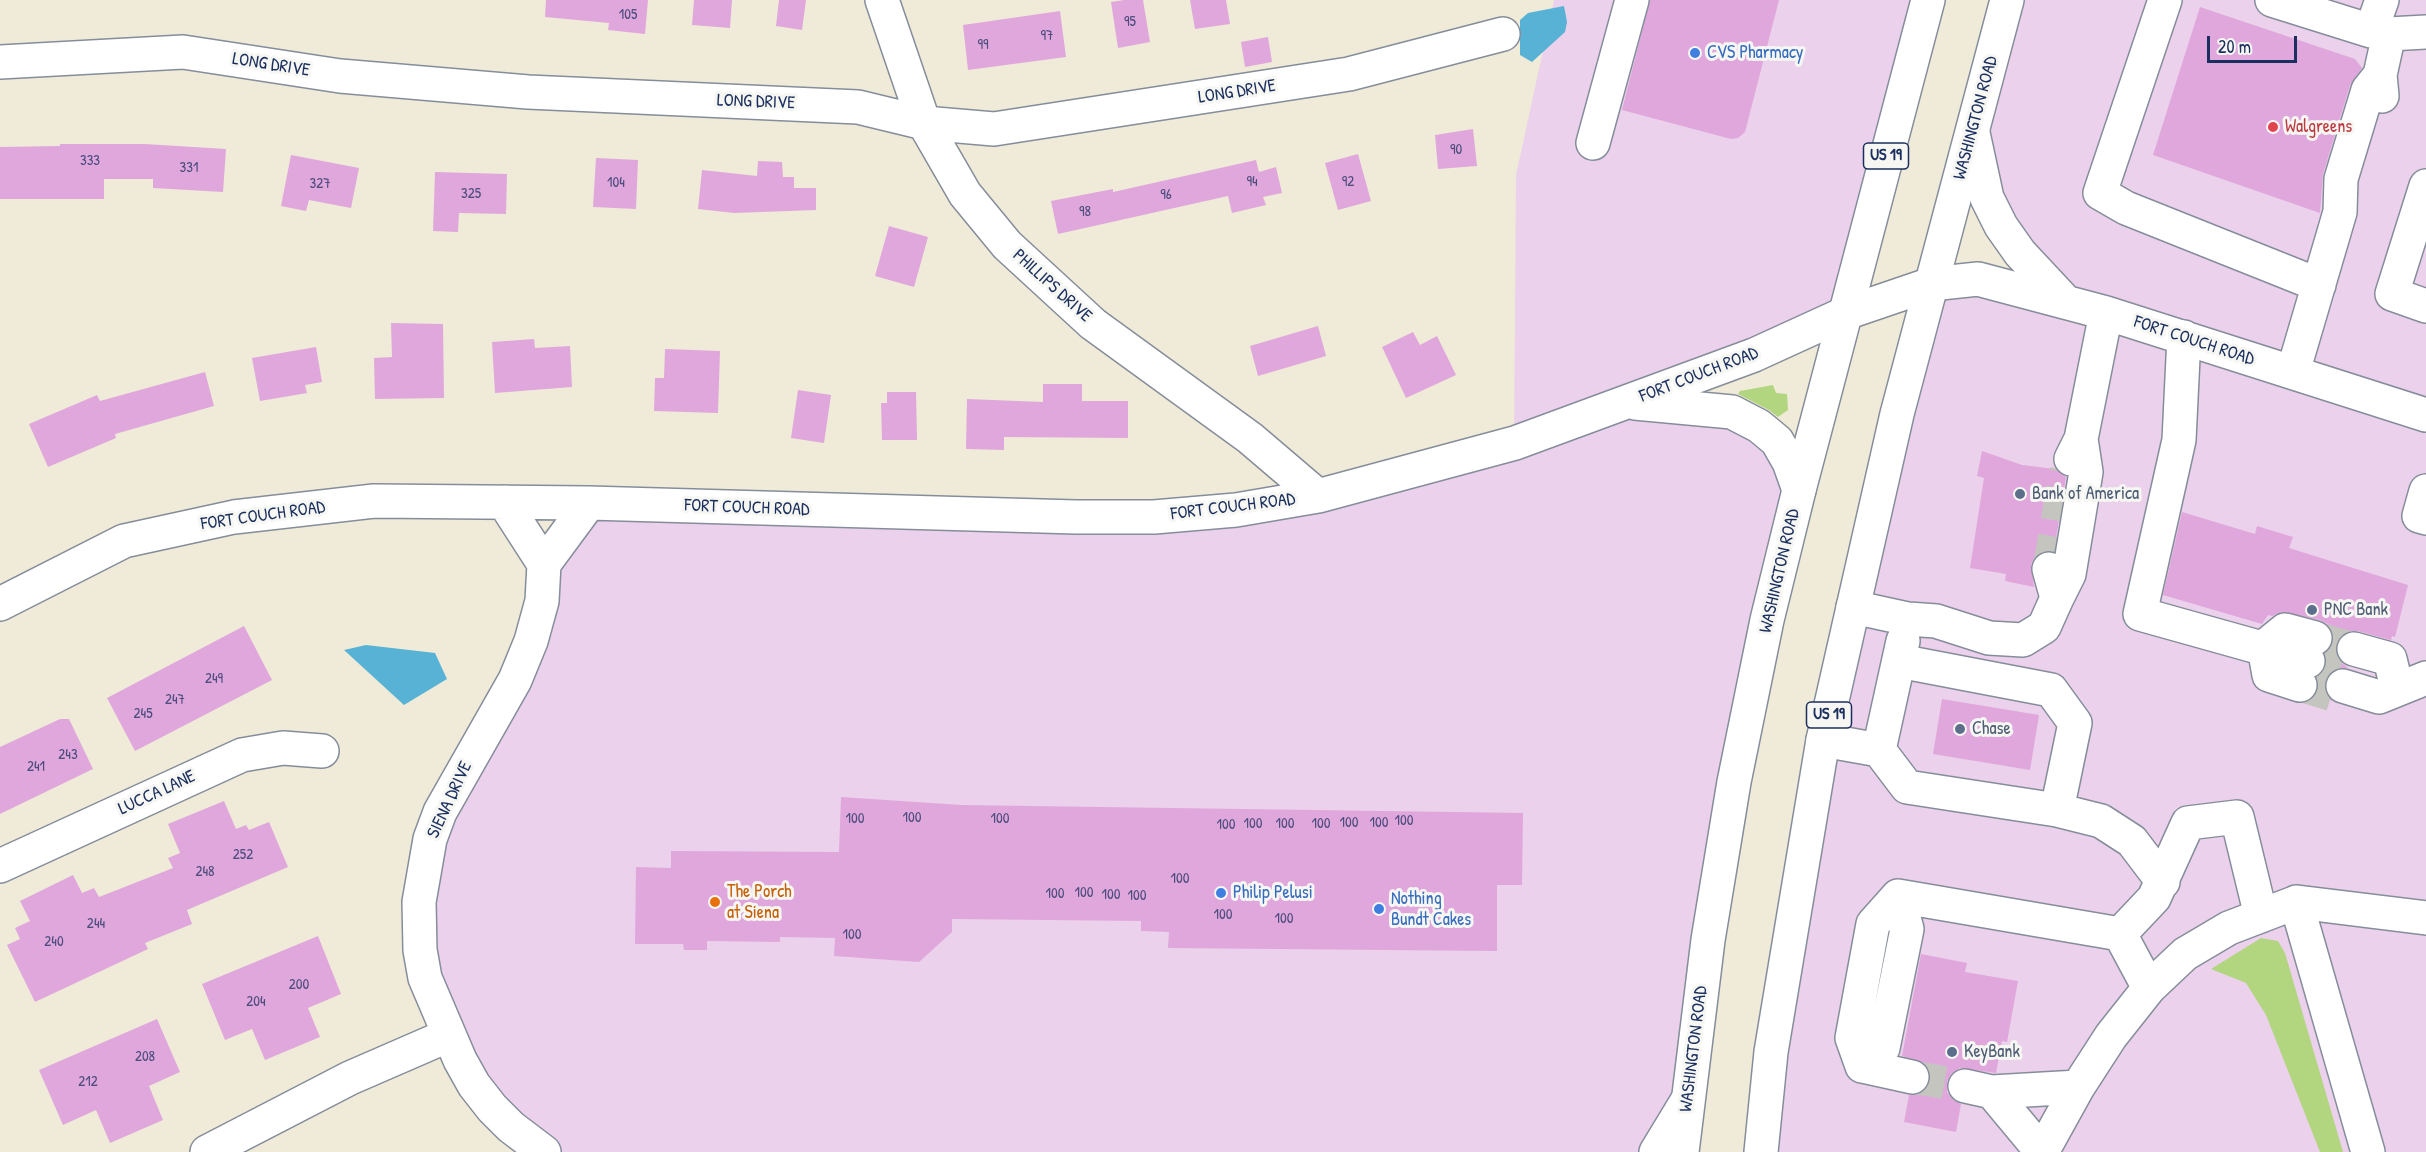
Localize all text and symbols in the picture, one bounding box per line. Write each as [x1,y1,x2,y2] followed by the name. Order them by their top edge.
[619,6,637,24] house number: 105
[1124,13,1136,31] house number: 95
[2210,24,2300,62] scale bar
[1041,27,1053,45] house number: 97
[2218,34,2251,59] text: 20 m
[977,36,989,54] house number: 99
[1707,42,1803,64] place label: CVS Pharmacy
[1688,46,1702,60] marker: CVS Pharmacy
[231,48,311,82] street label: LONG DRIVE
[1949,54,2003,182] street label: WASHINGTON ROAD
[1197,75,1277,109] street label: LONG DRIVE
[717,90,795,114] street label: LONG DRIVE
[2285,116,2352,138] place label: Walgreens
[2266,120,2280,134] marker: Walgreens
[1450,141,1462,159] house number: 90
[1864,143,1908,169] road number: US 19
[80,152,100,170] house number: 333
[180,159,198,177] house number: 331
[1246,173,1258,191] house number: 94
[1342,173,1354,191] house number: 92
[607,174,625,192] house number: 104
[309,175,331,193] house number: 327
[461,185,481,203] house number: 325
[1160,186,1172,204] house number: 96
[1079,203,1091,221] house number: 98
[1008,245,1096,327] street label: PHILLIPS DRIVE
[2131,311,2257,371] street label: FORT COUCH ROAD
[1637,342,1761,408] street label: FORT COUCH ROAD
[2032,483,2139,505] place label: Bank of America
[2013,487,2027,501] marker: Bank of America
[1170,489,1296,525] street label: FORT COUCH ROAD
[684,495,810,521] street label: FORT COUCH ROAD
[200,497,326,535] street label: FORT COUCH ROAD
[1755,507,1805,635] street label: WASHINGTON ROAD
[2324,599,2388,621] place label: PNC Bank
[2305,603,2319,617] marker: PNC Bank
[205,670,223,688] house number: 249
[165,691,185,709] house number: 247
[1806,702,1852,728] road number: US 19
[134,705,152,723] house number: 245
[1972,718,2011,740] place label: Chase
[1953,722,1967,736] marker: Chase
[58,746,78,764] house number: 243
[27,758,45,776] house number: 241
[423,758,477,842] street label: SIENA DRIVE
[115,766,199,820] street label: LUCCA LANE
[903,809,921,827] house number: 100
[846,810,864,828] house number: 100
[991,810,1009,828] house number: 100
[1395,812,1413,830] house number: 100
[1340,814,1358,832] house number: 100
[1370,814,1388,832] house number: 100
[1244,815,1262,833] house number: 100
[1276,815,1294,833] house number: 100
[1312,815,1330,833] house number: 100
[1217,816,1235,834] house number: 100
[233,846,253,864] house number: 252
[195,863,215,881] house number: 248
[1171,870,1189,888] house number: 100
[727,881,792,924] place label: The Porch at Siena
[1233,882,1313,904] place label: Philip Pelusi
[1075,884,1093,902] house number: 100
[1046,885,1064,903] house number: 100
[1102,886,1120,904] house number: 100
[1214,886,1228,900] marker: Philip Pelusi
[1128,887,1146,905] house number: 100
[1391,888,1471,930] place label: Nothing Bundt Cakes
[708,895,722,909] marker: The Porch at Siena
[1372,902,1386,916] marker: Nothing Bundt Cakes
[1214,906,1232,924] house number: 100
[1275,910,1293,928] house number: 100
[87,915,105,933] house number: 244
[843,926,861,944] house number: 100
[44,933,64,951] house number: 240
[289,976,309,994] house number: 200
[1676,985,1712,1113] street label: WASHINGTON ROAD
[246,993,266,1011] house number: 204
[1964,1041,2020,1063] place label: KeyBank
[1945,1045,1959,1059] marker: KeyBank
[135,1048,155,1066] house number: 208
[78,1073,98,1091] house number: 212

